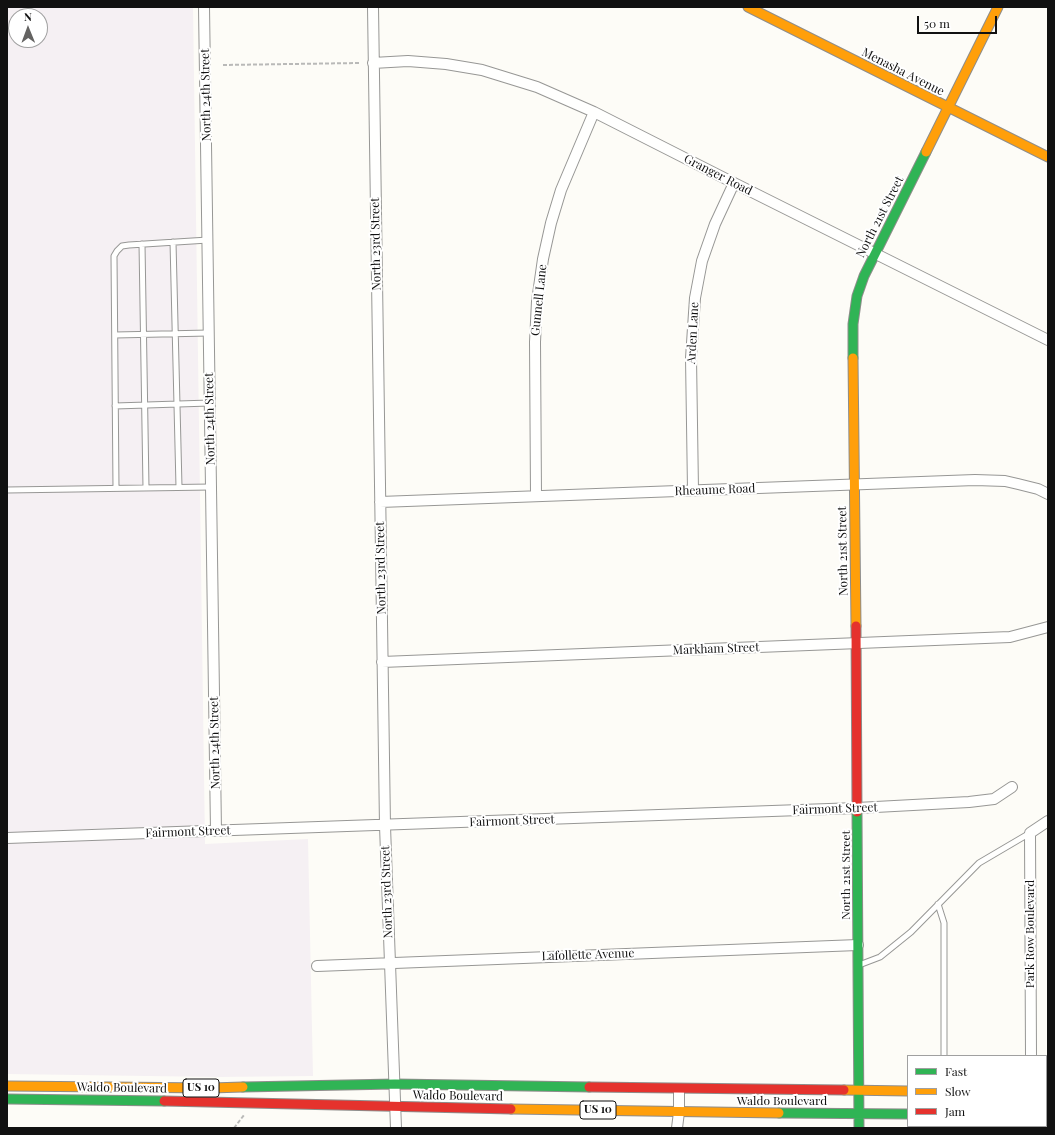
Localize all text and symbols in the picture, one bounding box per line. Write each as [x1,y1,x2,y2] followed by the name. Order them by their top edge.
[8,8,48,48] north arrow
[919,8,999,34] scale bar
[24,9,32,24] text: N
[924,15,950,31] text: 50 m
[859,45,947,99] street label: Menasha Avenue
[198,49,214,141] street label: North 24th Street
[681,152,755,198] street label: Granger Road
[853,174,907,260] street label: North 21st Street
[368,197,384,291] street label: North 23rd Street
[528,263,550,337] street label: Gunnell Lane
[684,302,702,364] street label: Arden Lane
[202,373,218,465] street label: North 24th Street
[674,481,756,499] street label: Rheaume Road
[835,506,851,596] street label: North 21st Street
[373,521,389,615] street label: North 23rd Street
[672,640,760,658] street label: Markham Street
[207,697,223,789] street label: North 24th Street
[792,800,878,818] street label: Fairmont Street
[469,812,555,830] street label: Fairmont Street
[145,823,231,841] street label: Fairmont Street
[839,830,853,920] street label: North 21st Street
[378,845,396,939] street label: North 23rd Street
[1023,880,1037,988] street label: Park Row Boulevard
[541,946,635,964] street label: Lafollette Avenue
[907,1055,1047,1127] legend
[945,1063,967,1079] text: Fast
[183,1079,219,1097] road number: US 10
[77,1080,167,1096] street label: Waldo Boulevard
[945,1083,971,1099] text: Slow
[413,1088,503,1104] street label: Waldo Boulevard
[737,1094,827,1108] street label: Waldo Boulevard
[580,1101,616,1119] road number: US 10
[945,1103,965,1119] text: Jam

